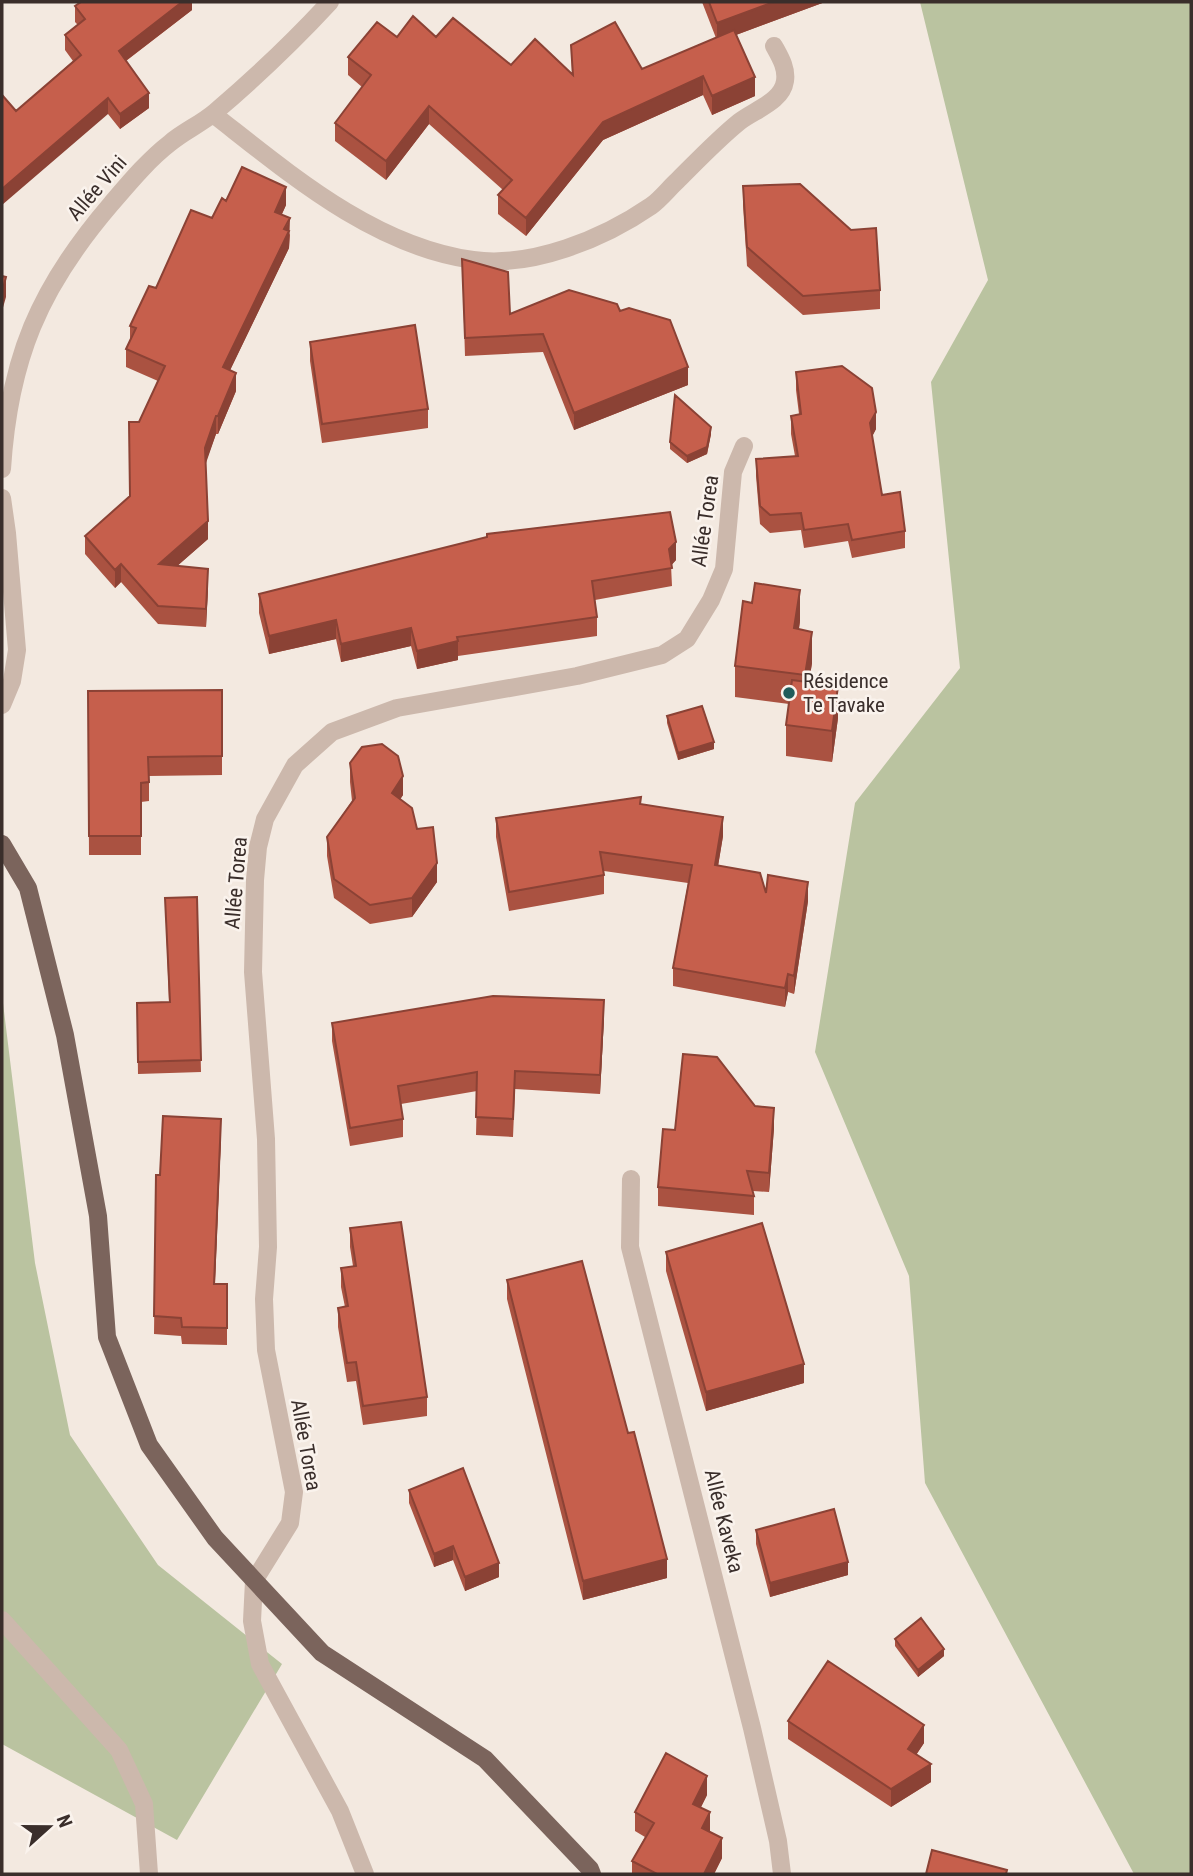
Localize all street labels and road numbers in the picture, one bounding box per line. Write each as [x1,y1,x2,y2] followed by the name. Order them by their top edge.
[62,151,132,225] street label: Allée Vini
[687,474,723,568] street label: Allée Torea
[220,836,252,930] street label: Allée Torea
[286,1397,326,1493] street label: Allée Torea
[700,1467,748,1575] street label: Allée Kaveka

